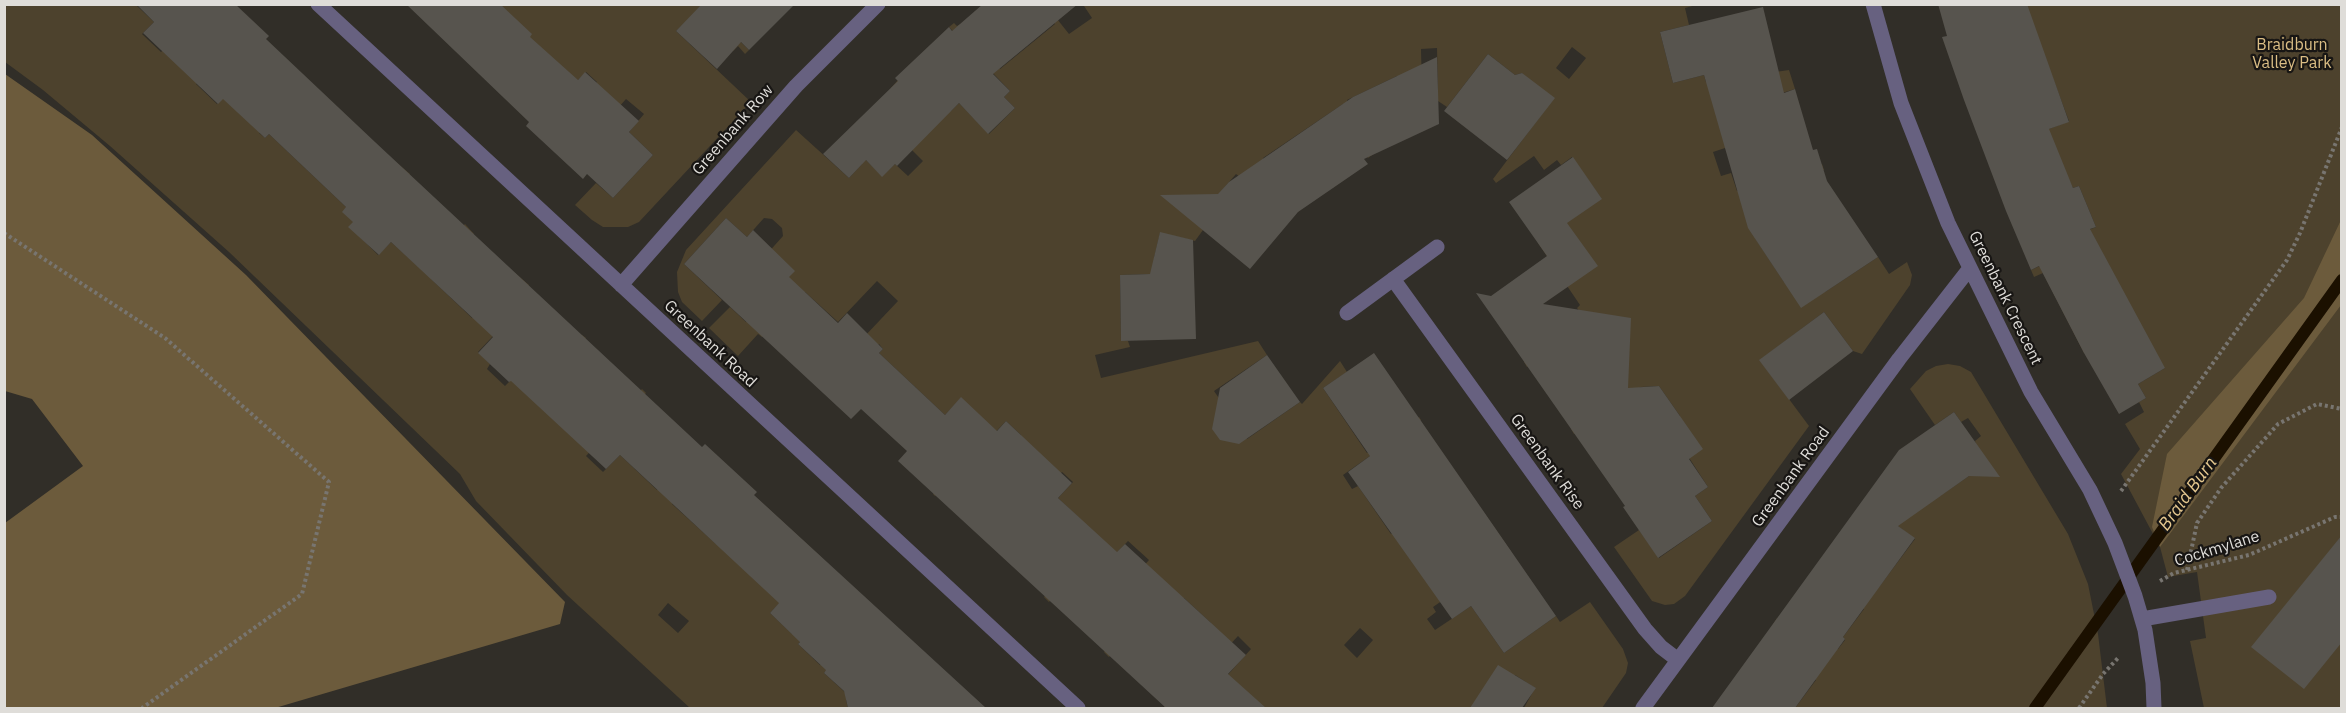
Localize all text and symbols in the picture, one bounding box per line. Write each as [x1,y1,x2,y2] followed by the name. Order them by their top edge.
[2252,35,2332,73] park label: Braidburn Valley Park
[688,81,778,179] street label: Greenbank Row
[1964,228,2046,368] street label: Greenbank Crescent
[660,296,760,392] street label: Greenbank Road
[1506,410,1588,514] street label: Greenbank Rise
[1748,423,1834,531] street label: Greenbank Road
[2154,453,2222,535] water label: Braid Burn
[2172,527,2262,571] street label: Cockmylane

